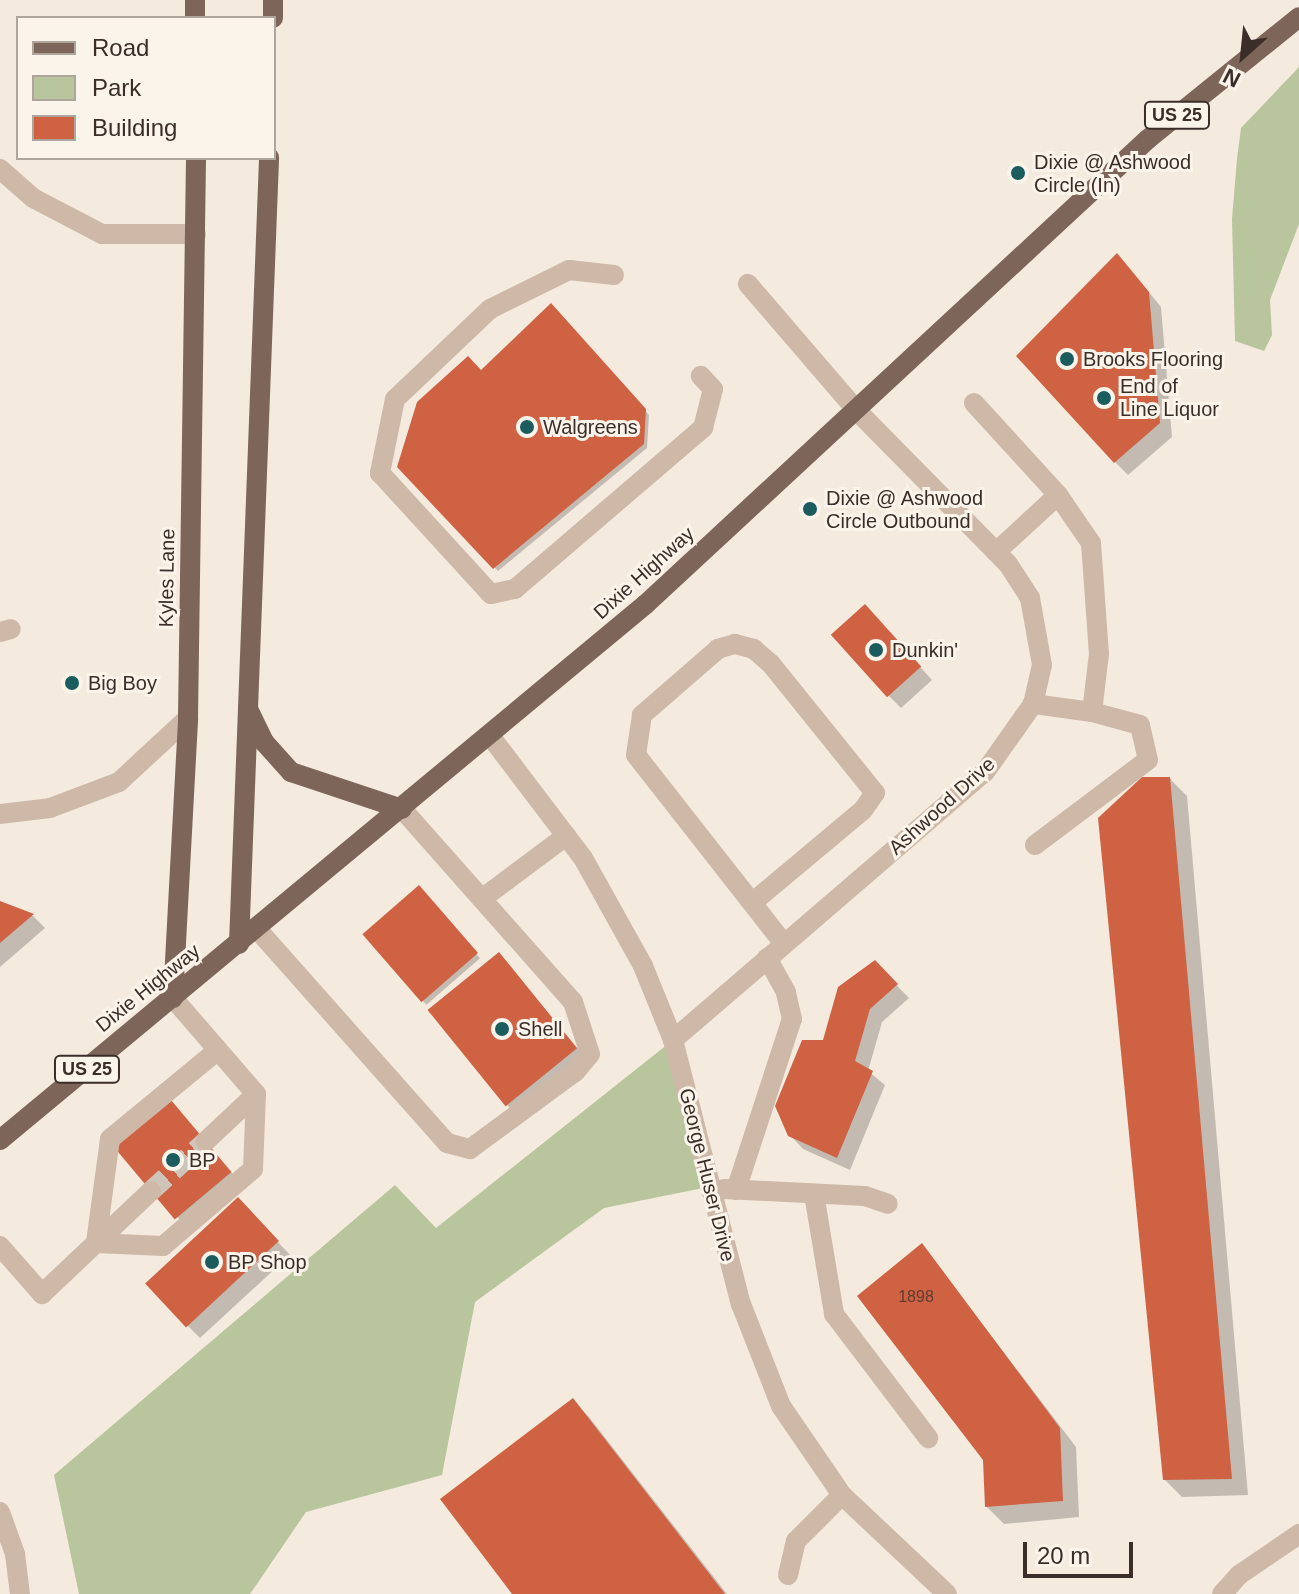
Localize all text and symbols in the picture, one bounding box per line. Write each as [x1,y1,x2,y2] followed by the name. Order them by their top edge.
[16,16,276,160] legend
[1203,16,1283,96] north arrow
[92,34,149,61] text: Road
[1219,63,1245,93] text: N
[92,74,141,101] text: Park
[1143,101,1211,129] road number: US 25
[92,114,177,141] text: Building
[1034,150,1192,197] place label: Dixie @ Ashwood Circle (In)
[1009,164,1027,182] marker: Dixie @ Ashwood Circle (In)
[1083,347,1223,371] place label: Brooks Flooring
[1058,350,1076,368] marker: Brooks Flooring
[1120,374,1219,421] place label: End of Line Liquor
[1095,389,1113,407] marker: End of Line Liquor
[543,415,638,439] place label: Walgreens
[518,418,536,436] marker: Walgreens
[826,486,984,533] place label: Dixie @ Ashwood Circle Outbound
[801,500,819,518] marker: Dixie @ Ashwood Circle Outbound
[589,522,699,624] street label: Dixie Highway
[154,528,180,628] street label: Kyles Lane
[892,638,958,662] place label: Dunkin'
[867,641,885,659] marker: Dunkin'
[88,671,157,695] place label: Big Boy
[63,674,81,692] marker: Big Boy
[884,752,1000,860] street label: Ashwood Drive
[91,939,205,1037] street label: Dixie Highway
[518,1017,562,1041] place label: Shell
[493,1020,511,1038] marker: Shell
[53,1055,121,1083] road number: US 25
[674,1086,740,1264] street label: George Huser Drive
[189,1148,216,1172] place label: BP
[164,1151,182,1169] marker: BP
[228,1250,307,1274] place label: BP Shop
[203,1253,221,1271] marker: BP Shop
[898,1287,934,1307] house number: 1898
[1027,1526,1137,1576] scale bar
[1037,1542,1090,1569] text: 20 m

